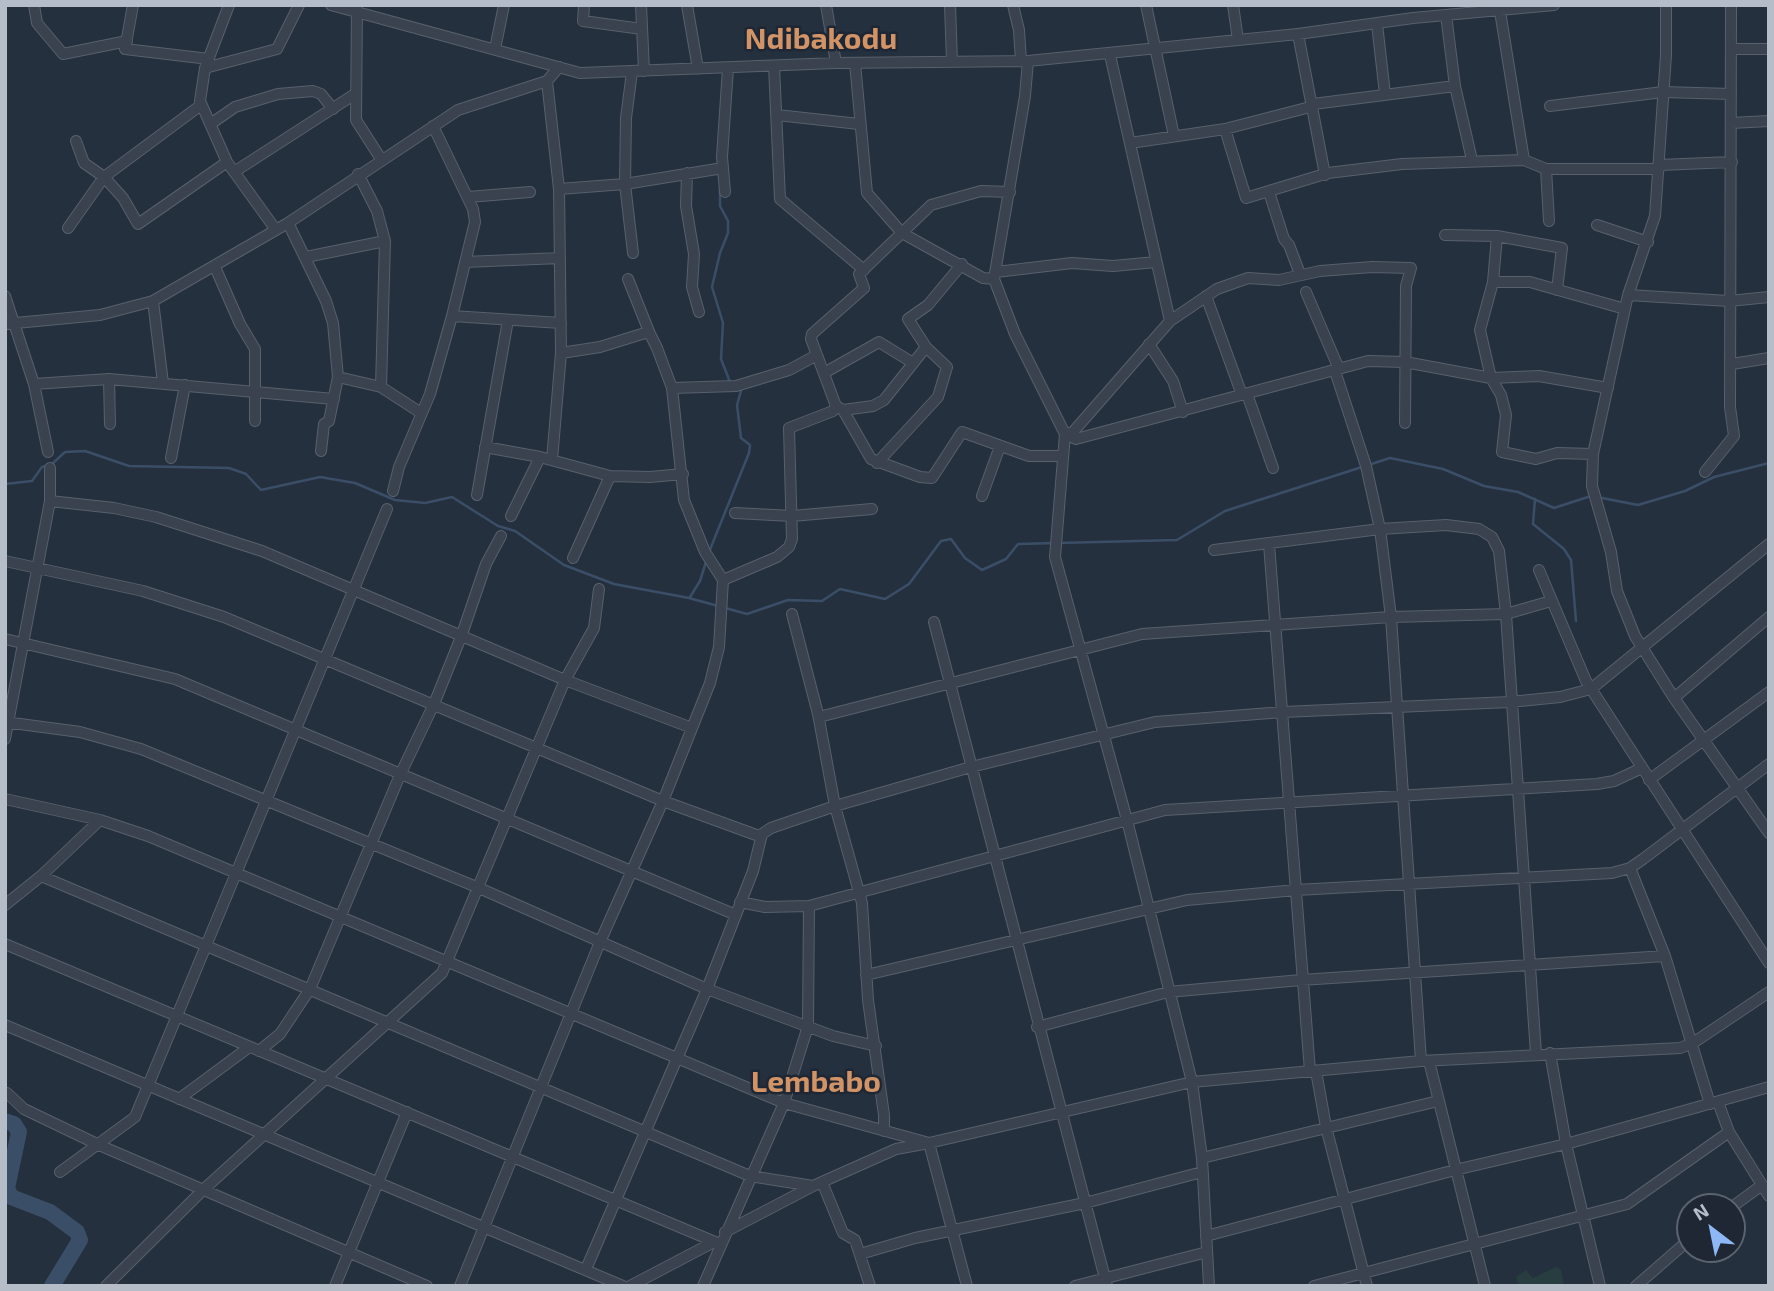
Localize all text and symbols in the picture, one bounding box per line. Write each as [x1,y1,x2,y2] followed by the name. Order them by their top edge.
[745,21,897,57] district label: Ndibakodu
[751,1064,881,1100] district label: Lembabo
[1676,1193,1746,1263] north arrow
[1689,1198,1713,1225] text: N

